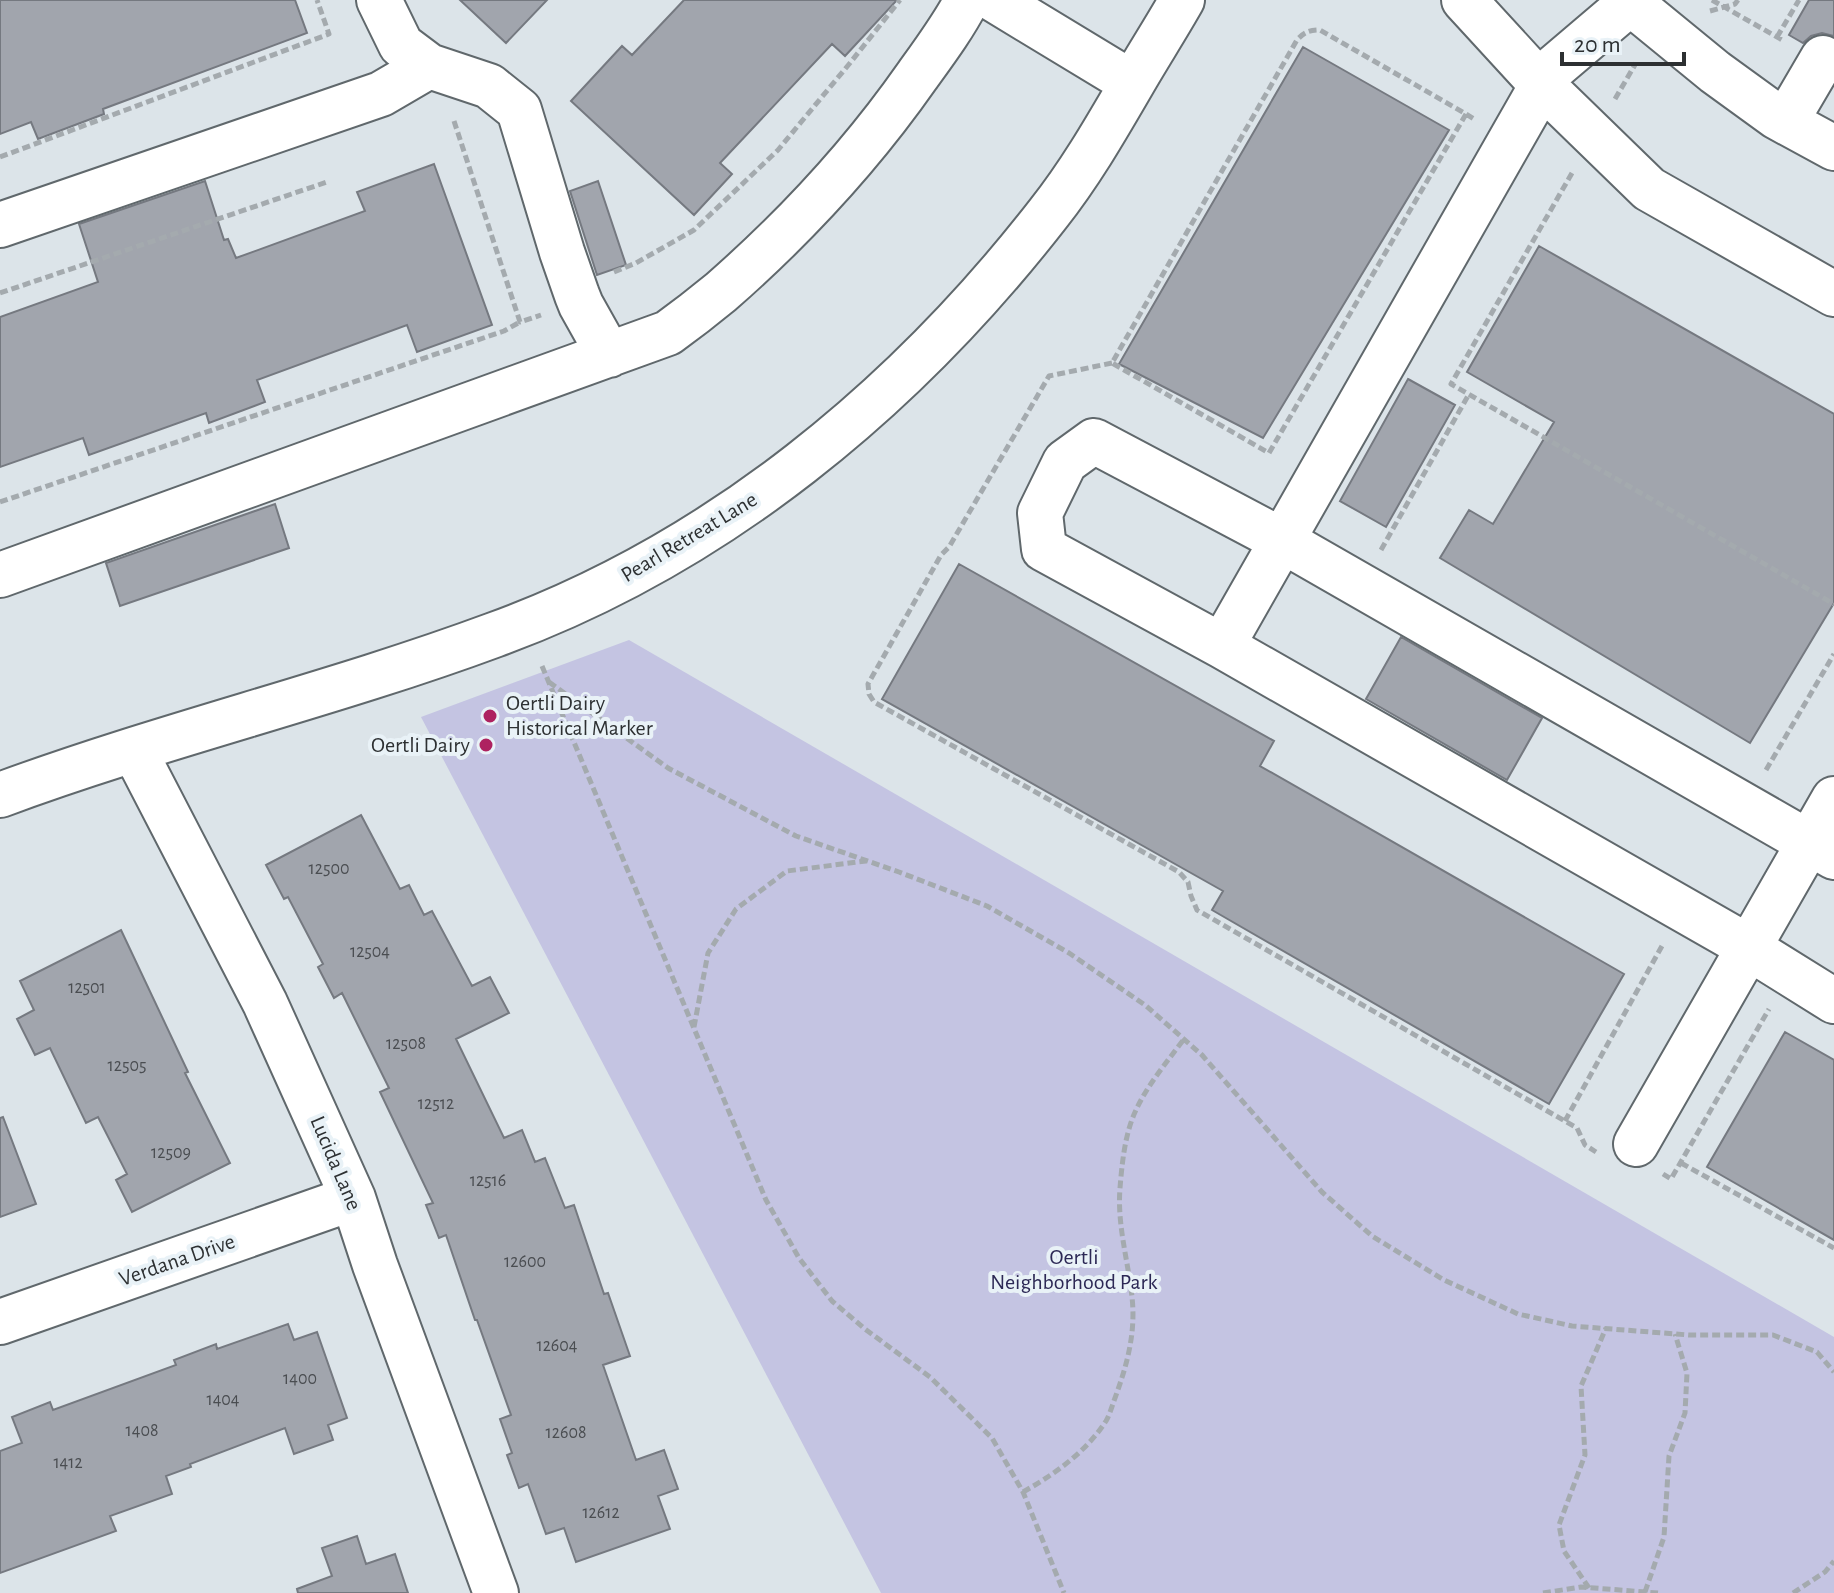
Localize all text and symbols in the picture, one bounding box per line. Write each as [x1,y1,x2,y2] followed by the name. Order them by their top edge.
[1562,16,1684,66] scale bar
[1574,33,1621,57] text: 20 m
[617,488,761,586] street label: Pearl Retreat Lane
[506,692,653,739] place label: Oertli Dairy Historical Marker
[481,707,499,725] marker: Oertli Dairy Historical Marker
[371,734,471,756] place label: Oertli Dairy
[477,736,495,754] marker: Oertli Dairy
[309,860,349,878] house number: 12500
[350,943,390,961] house number: 12504
[68,979,106,997] house number: 12501
[386,1035,426,1053] house number: 12508
[108,1057,146,1075] house number: 12505
[418,1095,454,1113] house number: 12512
[306,1113,366,1213] street label: Lucida Lane
[151,1144,191,1162] house number: 12509
[470,1172,506,1190] house number: 12516
[116,1230,238,1290] street label: Verdana Drive
[990,1246,1158,1293] park label: Oertli Neighborhood Park
[504,1253,546,1271] house number: 12600
[536,1337,578,1355] house number: 12604
[283,1370,317,1388] house number: 1400
[206,1391,240,1409] house number: 1404
[126,1422,158,1440] house number: 1408
[546,1424,586,1442] house number: 12608
[53,1454,83,1472] house number: 1412
[582,1504,620,1522] house number: 12612

